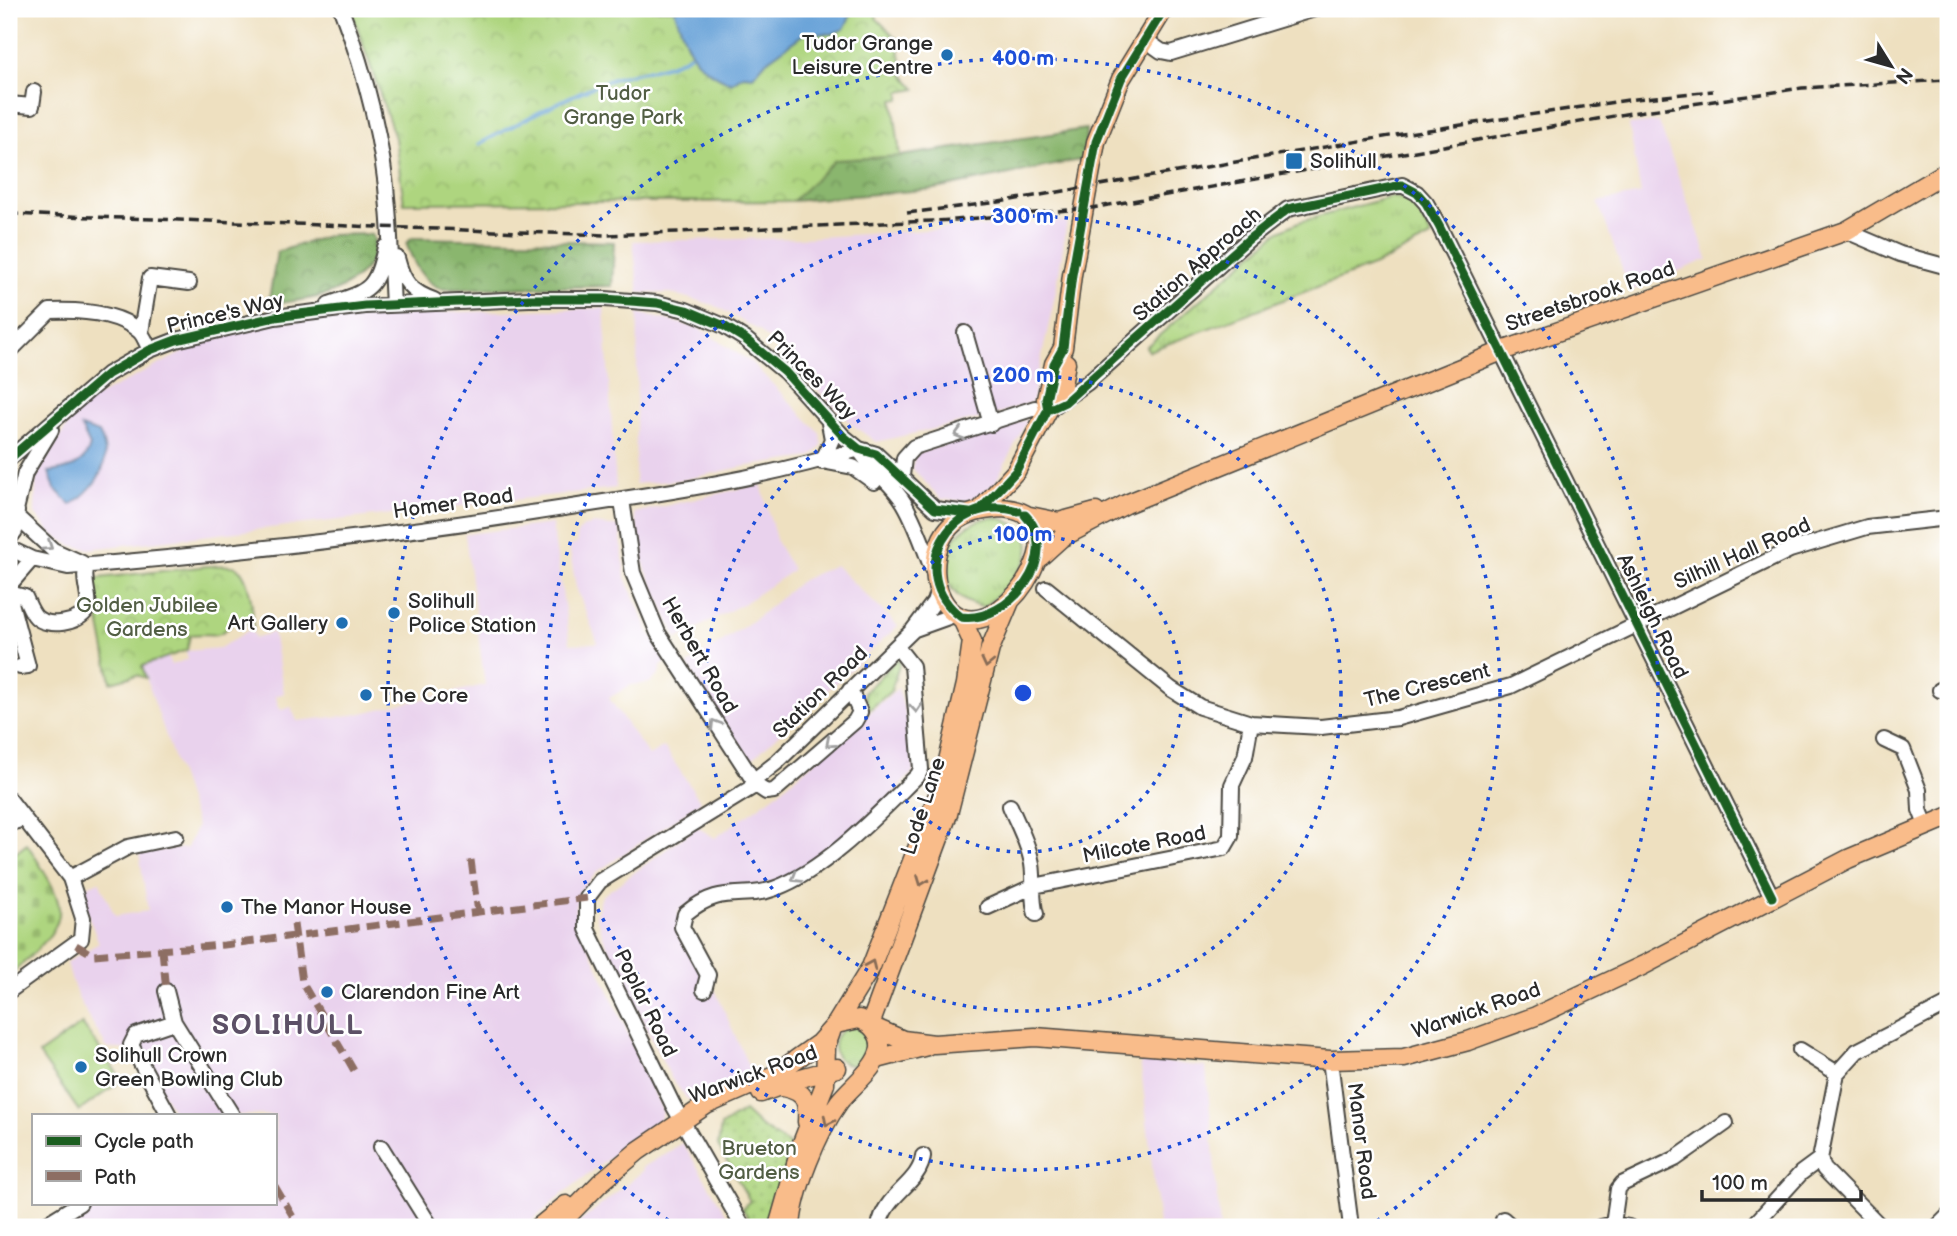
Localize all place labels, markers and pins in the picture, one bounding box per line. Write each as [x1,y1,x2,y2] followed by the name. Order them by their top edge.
[792,31,933,80] place label: Tudor Grange Leisure Centre
[939,47,955,63] marker: Tudor Grange Leisure Centre
[1310,149,1377,174] place label: Solihull
[1284,151,1304,171] marker: Solihull
[408,589,536,638] place label: Solihull Police Station
[386,605,402,621] marker: Solihull Police Station
[228,611,328,636] place label: Art Gallery
[334,615,350,631] marker: Art Gallery
[1011,681,1035,705] centre of rings
[380,683,468,708] place label: The Core
[358,687,374,703] marker: The Core
[241,895,411,920] place label: The Manor House
[219,899,235,915] marker: The Manor House
[341,980,520,1005] place label: Clarendon Fine Art
[319,984,335,1000] marker: Clarendon Fine Art
[95,1043,283,1092] place label: Solihull Crown Green Bowling Club
[73,1059,89,1075] marker: Solihull Crown Green Bowling Club

